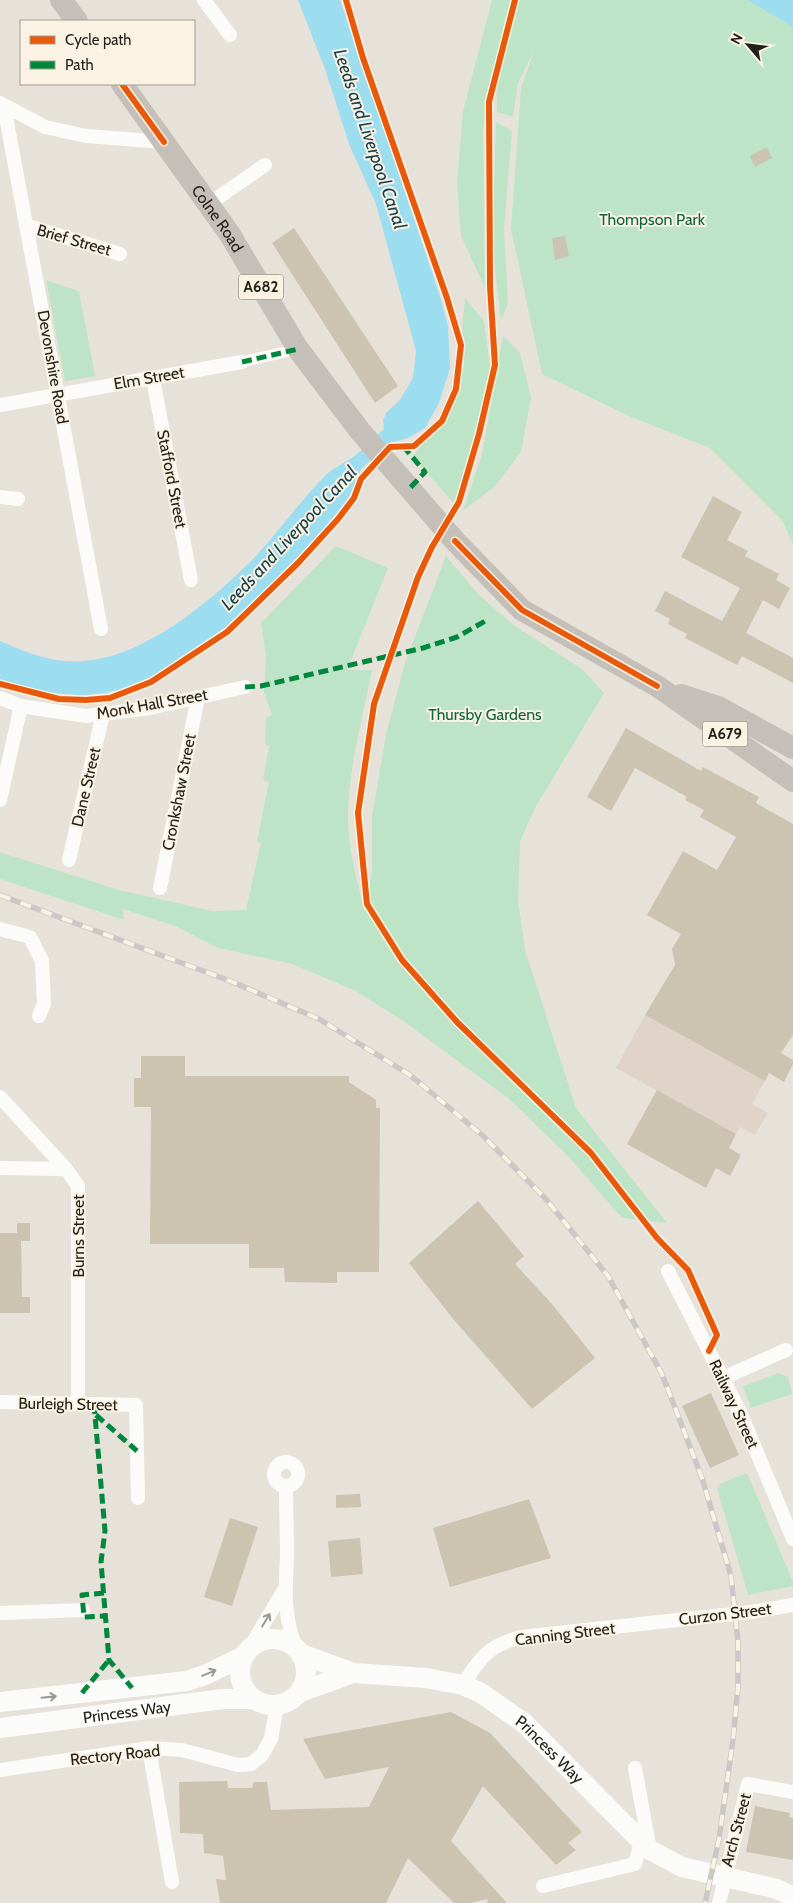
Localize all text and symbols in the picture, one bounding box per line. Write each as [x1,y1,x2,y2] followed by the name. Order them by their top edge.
[20,20,195,85] legend
[723,20,773,70] north arrow
[726,30,747,47] text: N
[65,31,131,49] text: Cycle path
[329,46,411,233] water label: Leeds and Liverpool Canal
[65,56,94,74] text: Path
[188,181,248,255] street label: Colne Road
[599,210,706,229] park label: Thompson Park
[35,220,114,260] street label: Brief Street
[238,274,284,300] road number: A682
[34,309,72,425] street label: Devonshire Road
[112,362,186,394] street label: Elm Street
[153,428,191,530] street label: Stafford Street
[216,461,362,615] water label: Leeds and Liverpool Canal
[95,685,210,723] street label: Monk Hall Street
[428,705,542,724] park label: Thursby Gardens
[702,722,748,746] road number: A679
[158,731,200,852] street label: Cronkshaw Street
[68,745,105,829] street label: Dane Street
[69,1194,88,1278] street label: Burns Street
[705,1356,763,1452] street label: Railway Street
[18,1394,119,1414] street label: Burleigh Street
[678,1599,773,1629] street label: Curzon Street
[262,1613,272,1627] one-way arrow
[514,1618,617,1650] street label: Canning Street
[201,1668,216,1678] one-way arrow
[40,1692,56,1702] one-way arrow
[82,1696,172,1727] street label: Princess Way
[512,1711,588,1787] street label: Princess Way
[69,1741,161,1769] street label: Rectory Road
[717,1791,755,1869] street label: Arch Street

